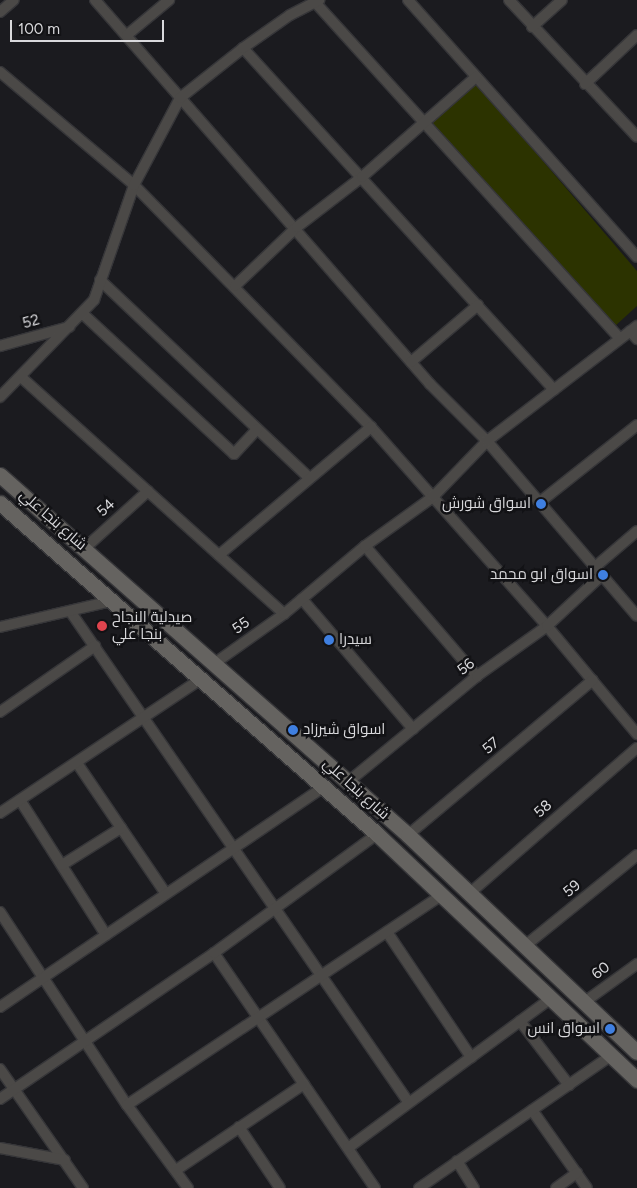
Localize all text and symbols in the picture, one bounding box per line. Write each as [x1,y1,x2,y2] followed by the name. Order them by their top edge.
[12,10,166,42] scale bar
[18,20,60,38] text: 100 m
[20,311,42,333] street label: 52
[16,486,90,554] street label: شارع بنجا علي
[93,495,119,521] street label: 54
[442,495,531,513] place label: اسواق شورش
[535,498,547,510] marker: اسواق شورش
[490,566,593,584] place label: اسواق ابو محمد
[597,569,609,581] marker: اسواق ابو محمد
[112,608,192,643] place label: صيدلية النجاح بنجا علي
[229,614,253,638] street label: 55
[96,620,108,632] marker: صيدلية النجاح بنجا علي
[339,631,372,649] place label: سيدرا
[323,634,335,646] marker: سيدرا
[454,655,478,679] street label: 56
[303,721,385,739] place label: اسواق شيرزاد
[287,724,299,736] marker: اسواق شيرزاد
[479,734,503,758] street label: 57
[319,755,393,823] street label: شارع بنجا علي
[530,796,556,822] street label: 58
[560,877,584,901] street label: 59
[588,958,614,984] street label: 60
[527,1020,600,1038] place label: اسواق انس
[604,1023,616,1035] marker: اسواق انس

